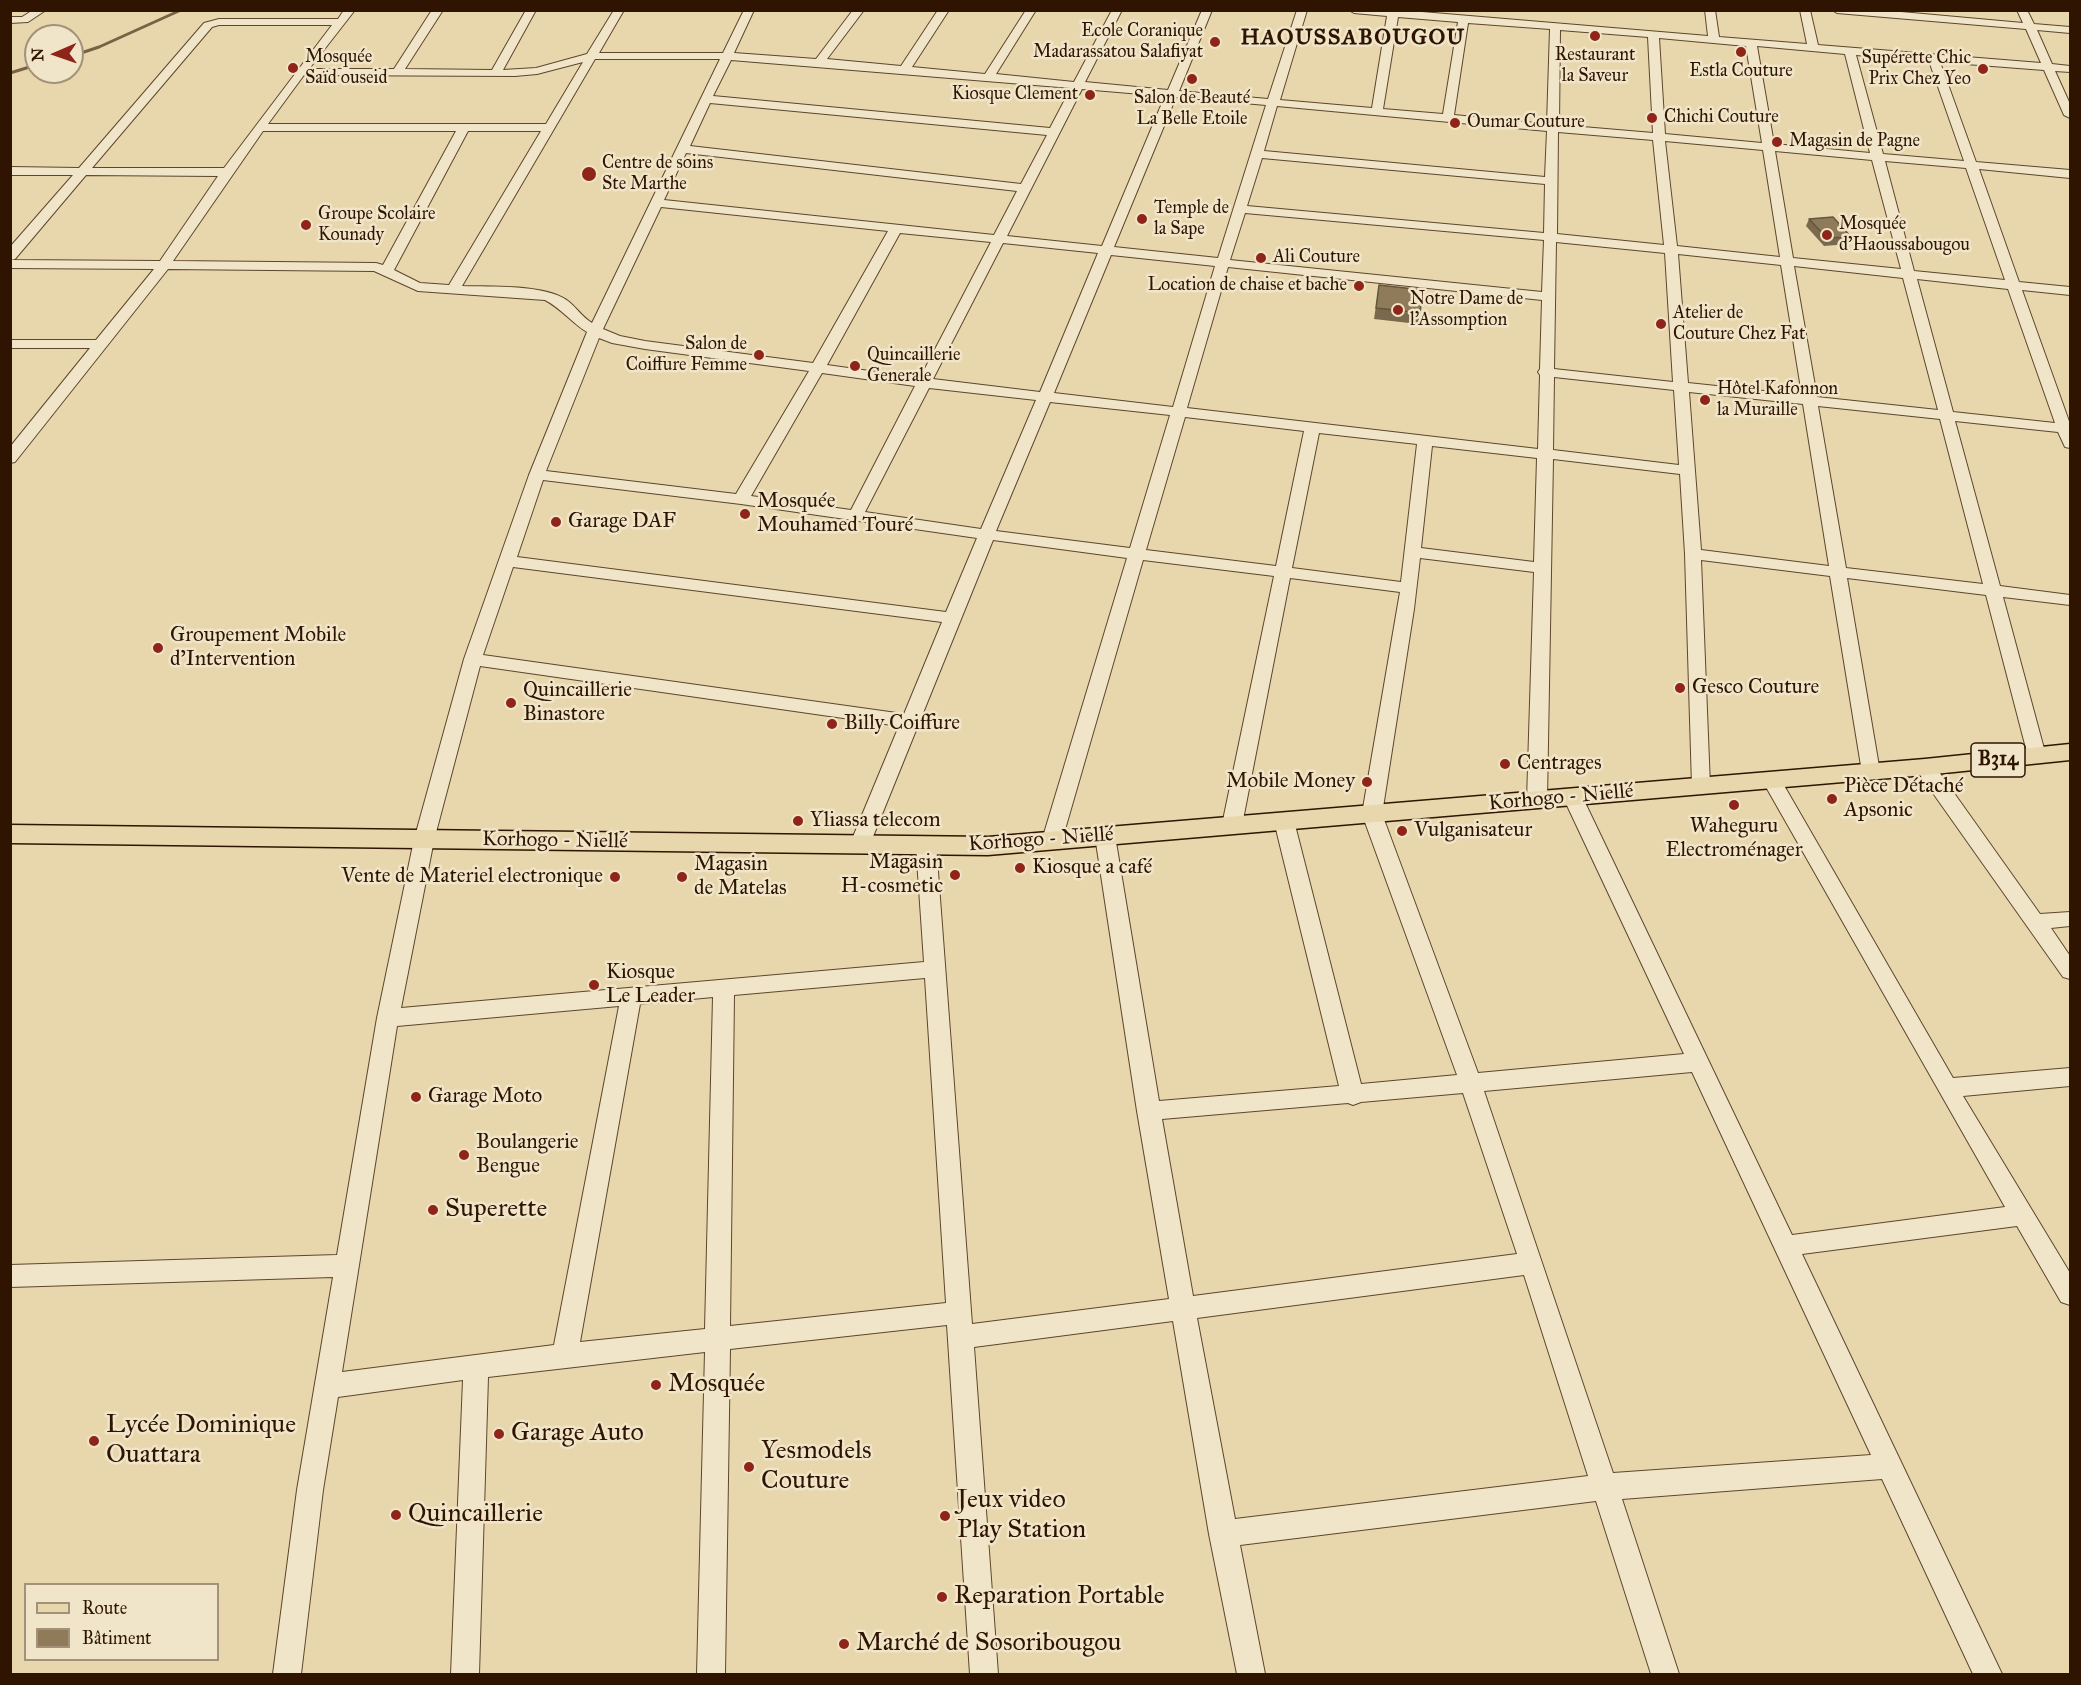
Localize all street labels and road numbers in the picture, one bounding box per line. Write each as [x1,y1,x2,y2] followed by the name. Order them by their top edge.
[1971,743,2025,777] road number: B314
[1487,779,1635,817] street label: Korhogo - Niellé
[967,822,1115,858] street label: Korhogo - Niellé
[482,827,628,855] street label: Korhogo - Niellé

